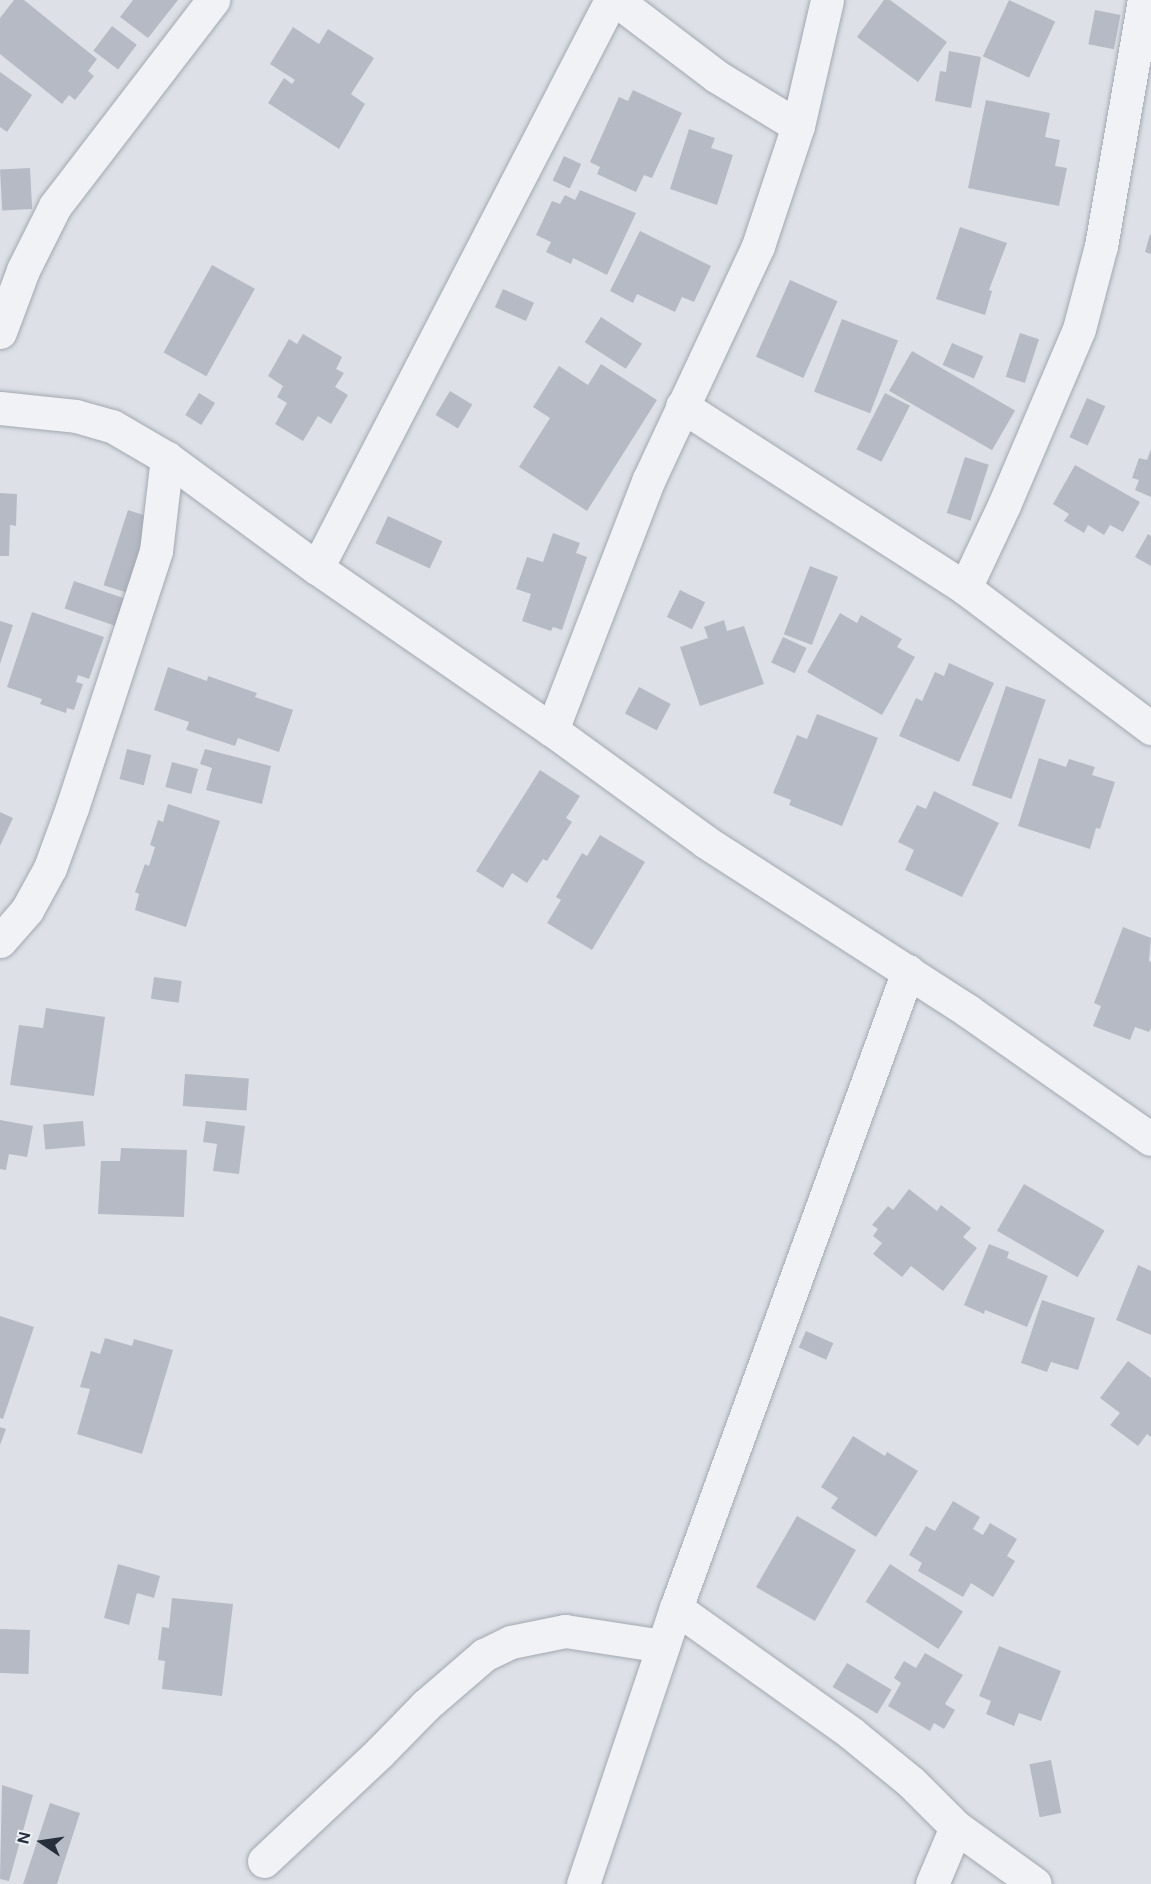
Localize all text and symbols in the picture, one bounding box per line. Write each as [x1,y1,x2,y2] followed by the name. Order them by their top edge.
[12,1812,72,1872] north arrow
[12,1830,36,1846] text: N

